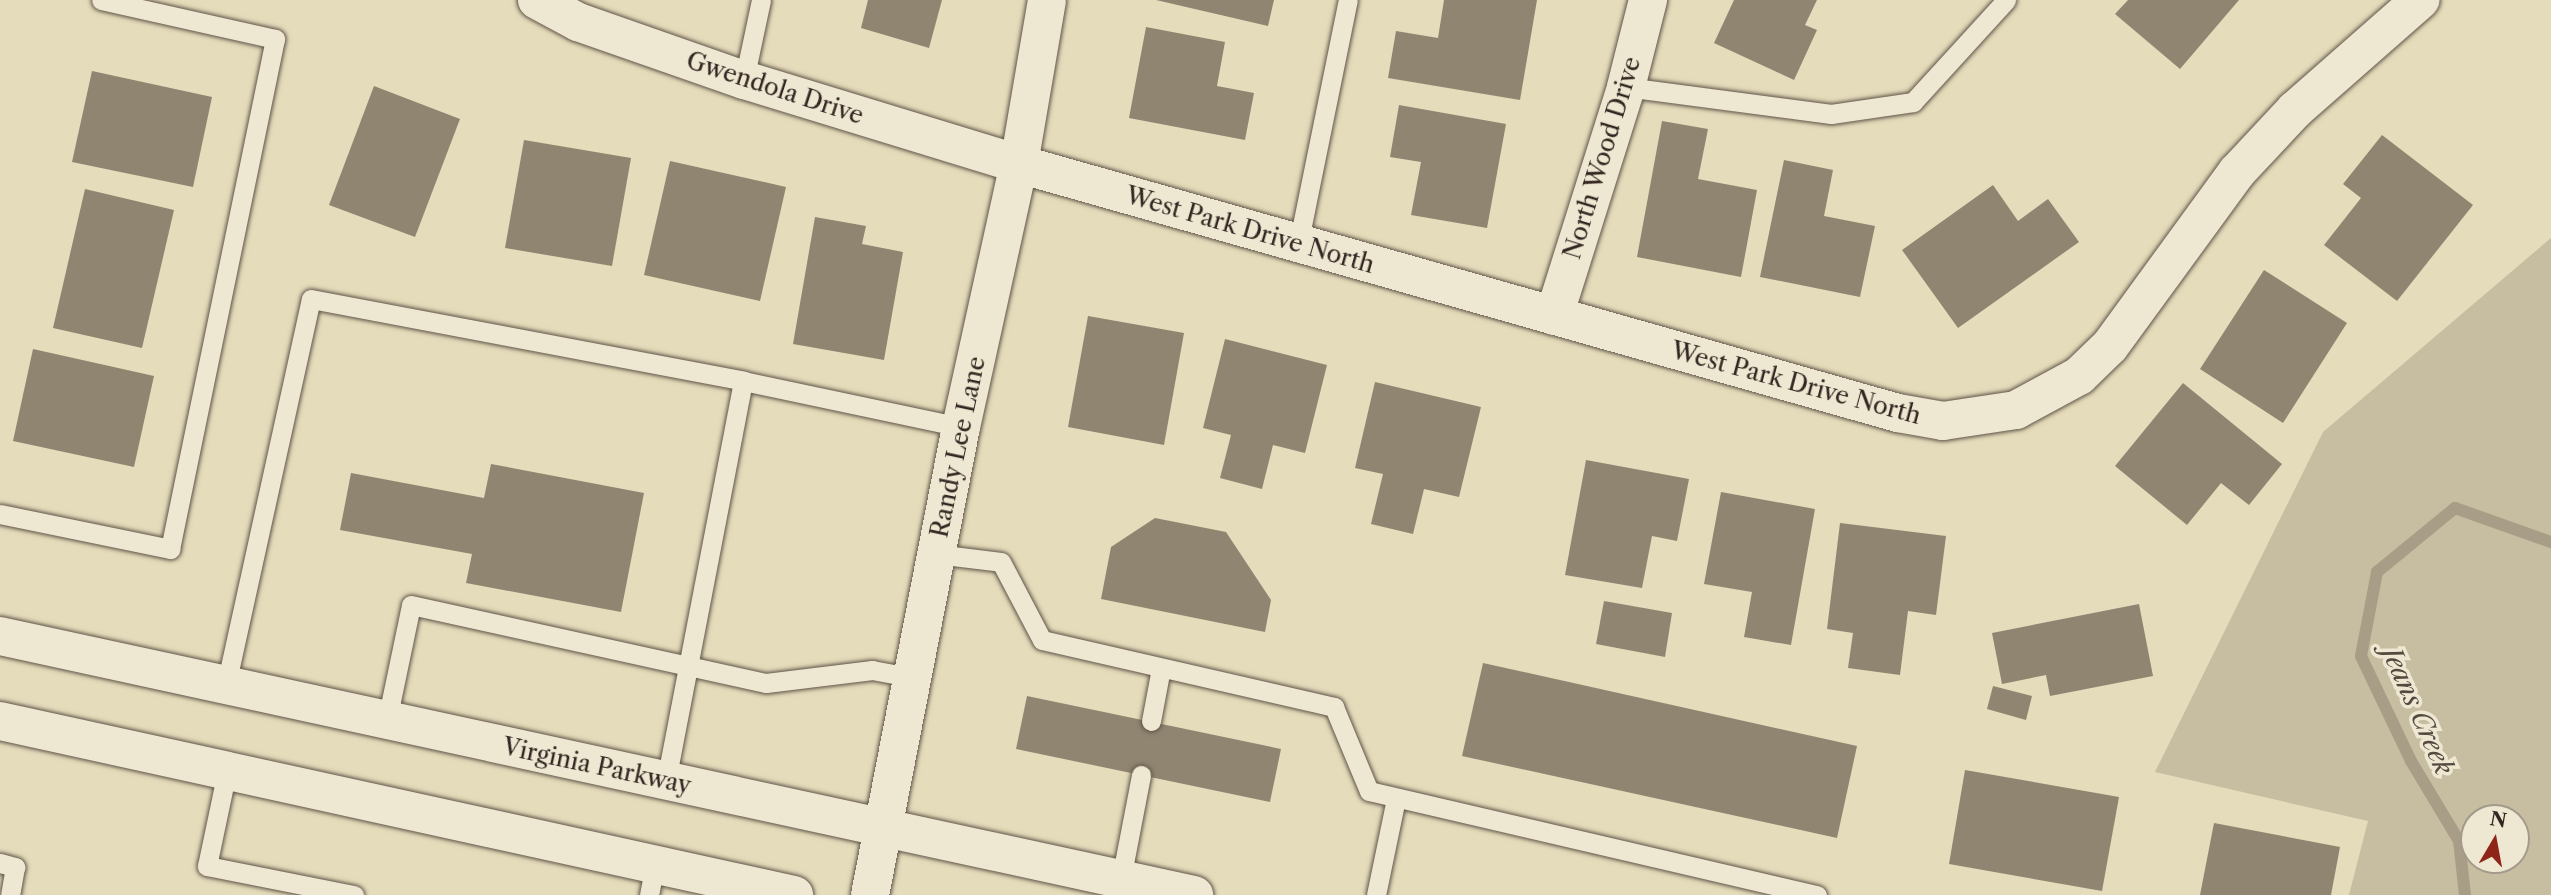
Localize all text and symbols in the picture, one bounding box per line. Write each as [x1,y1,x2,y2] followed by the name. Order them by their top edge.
[683,46,867,130] street label: Gwendola Drive
[1557,53,1647,263] street label: North Wood Drive
[1122,181,1378,279] street label: West Park Drive North
[1668,336,1924,430] street label: West Park Drive North
[925,353,991,541] street label: Randy Lee Lane
[2375,642,2459,780] water label: Jeans Creek
[500,732,694,800] street label: Virginia Parkway
[2460,804,2530,874] north arrow
[2488,807,2509,833] text: N

